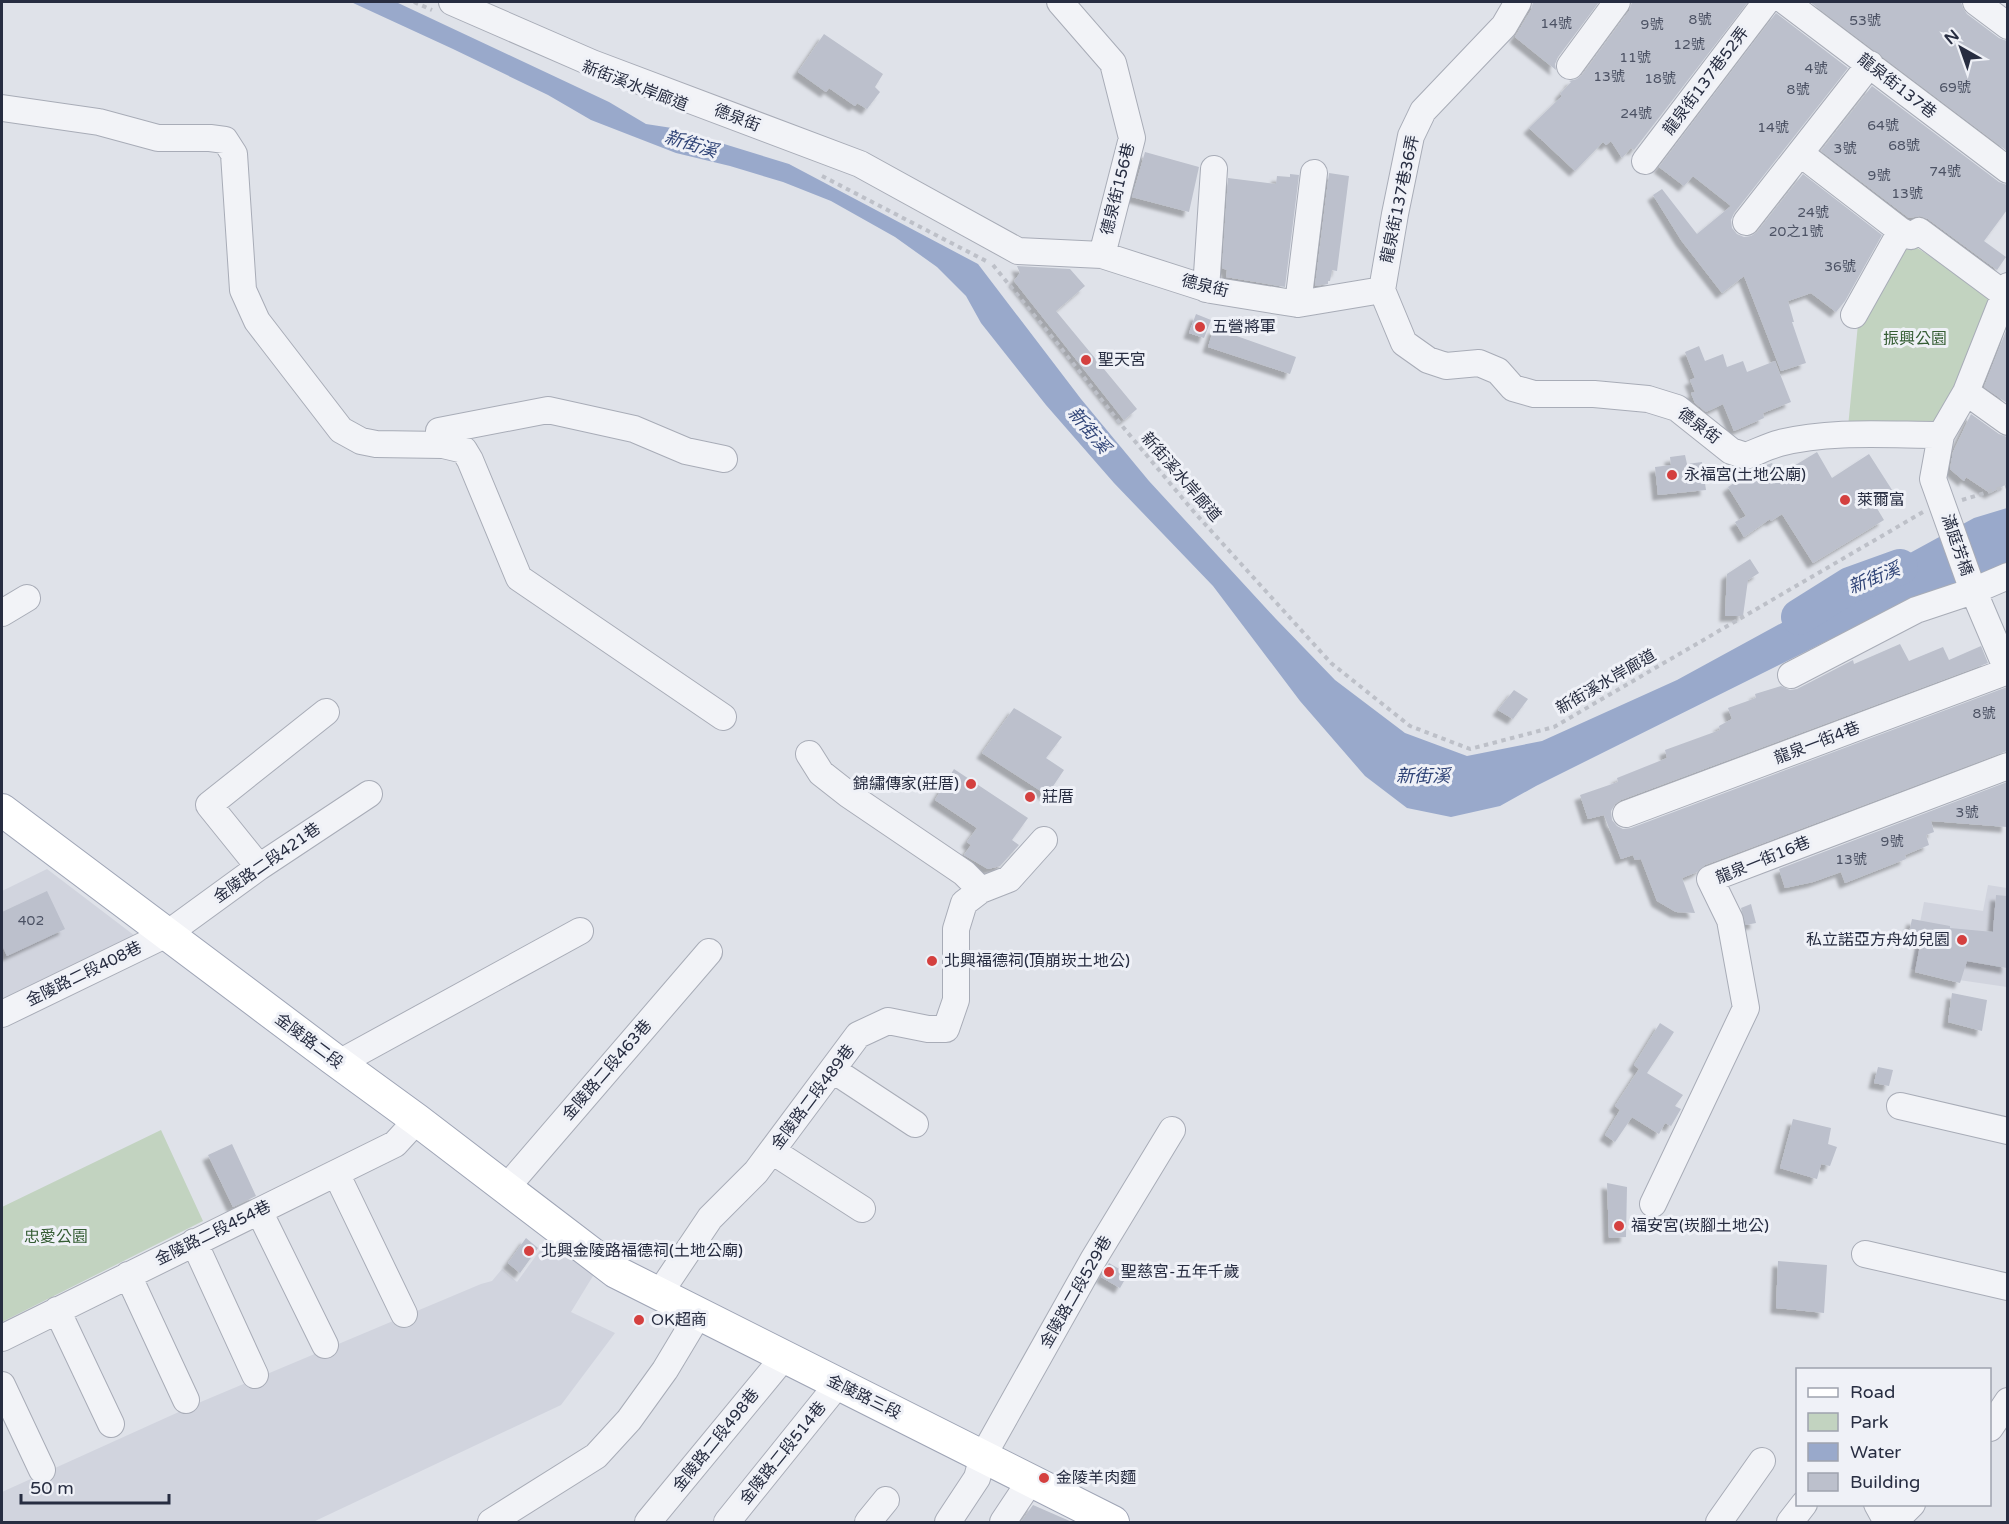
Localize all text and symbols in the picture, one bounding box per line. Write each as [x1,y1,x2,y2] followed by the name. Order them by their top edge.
[1689,11,1711,28] house number: 8號
[1849,12,1881,29] house number: 53號
[1540,15,1572,32] house number: 14號
[1641,16,1663,33] house number: 9號
[1931,18,1991,78] north arrow
[1659,23,1753,139] street label: 龍泉街137巷52弄
[1941,25,1963,49] text: N
[1673,36,1705,53] house number: 12號
[1619,49,1651,66] house number: 11號
[1854,49,1940,123] street label: 龍泉街137巷
[579,57,691,115] street label: 新街溪水岸廊道
[1805,60,1827,77] house number: 4號
[1593,68,1625,85] house number: 13號
[1644,70,1676,87] house number: 18號
[1939,79,1971,96] house number: 69號
[1787,81,1809,98] house number: 8號
[711,100,763,136] street label: 德泉街
[1620,105,1652,122] house number: 24號
[1867,117,1899,134] house number: 64號
[1757,119,1789,136] house number: 14號
[662,126,723,163] water label: 新街溪
[1377,133,1423,265] street label: 龍泉街137巷36弄
[1888,137,1920,154] house number: 68號
[1834,140,1856,157] house number: 3號
[1097,141,1139,237] street label: 德泉街156巷
[1929,163,1961,180] house number: 74號
[1868,167,1890,184] house number: 9號
[1891,185,1923,202] house number: 13號
[1797,204,1829,221] house number: 24號
[1769,223,1823,240] house number: 20之1號
[1824,258,1856,275] house number: 36號
[1179,270,1231,302] street label: 德泉街
[1212,317,1276,337] place label: 五營將軍
[1193,320,1207,334] marker: 五營將軍
[1883,329,1947,349] park label: 振興公園
[1098,350,1146,370] place label: 聖天宮
[1079,353,1093,367] marker: 聖天宮
[1063,402,1117,460] water label: 新街溪
[1674,404,1724,448] street label: 德泉街
[1137,428,1225,526] street label: 新街溪水岸廊道
[1684,465,1806,485] place label: 永福宮(土地公廟)
[1665,468,1679,482] marker: 永福宮(土地公廟)
[1857,490,1905,510] place label: 萊爾富
[1838,493,1852,507] marker: 萊爾富
[1937,511,1977,579] street label: 滿庭芳橋
[1845,557,1906,598] water label: 新街溪
[1552,645,1660,719] street label: 新街溪水岸廊道
[1973,705,1995,722] house number: 8號
[1771,718,1863,768] street label: 龍泉一街4巷
[1396,765,1453,787] water label: 新街溪
[853,774,959,794] place label: 錦繡傳家(莊厝)
[964,777,978,791] marker: 錦繡傳家(莊厝)
[1042,787,1074,807] place label: 莊厝
[1023,790,1037,804] marker: 莊厝
[1956,804,1978,821] house number: 3號
[210,819,324,907] street label: 金陵路二段421巷
[1713,832,1813,888] street label: 龍泉一街16巷
[1881,833,1903,850] house number: 9號
[1835,851,1867,868] house number: 13號
[18,912,44,929] house number: 402
[1806,930,1950,950] place label: 私立諾亞方舟幼兒園
[1955,933,1969,947] marker: 私立諾亞方舟幼兒園
[23,937,145,1011] street label: 金陵路二段408巷
[944,951,1130,971] place label: 北興福德祠(頂崩崁土地公)
[925,954,939,968] marker: 北興福德祠(頂崩崁土地公)
[271,1009,347,1073] street label: 金陵路二段
[558,1016,656,1124] street label: 金陵路二段463巷
[767,1041,859,1153] street label: 金陵路二段489巷
[152,1196,274,1270] street label: 金陵路二段454巷
[1631,1216,1769,1236] place label: 福安宮(崁腳土地公)
[1612,1219,1626,1233] marker: 福安宮(崁腳土地公)
[24,1227,88,1247] park label: 忠愛公園
[1036,1232,1116,1352] street label: 金陵路二段529巷
[541,1241,743,1261] place label: 北興金陵路福德祠(土地公廟)
[522,1244,536,1258] marker: 北興金陵路福德祠(土地公廟)
[1121,1262,1240,1282] place label: 聖慈宮-五年千歲
[1102,1265,1116,1279] marker: 聖慈宮-五年千歲
[651,1310,707,1330] place label: OK超商
[632,1313,646,1327] marker: OK超商
[1796,1368,1991,1506] legend
[824,1370,904,1424] street label: 金陵路三段
[1850,1381,1895,1403] text: Road
[669,1385,763,1495] street label: 金陵路二段498巷
[736,1398,830,1508] street label: 金陵路二段514巷
[1850,1411,1889,1433] text: Park
[1850,1441,1901,1463] text: Water
[21,1467,170,1505] scale bar
[1056,1468,1136,1488] place label: 金陵羊肉麵
[1037,1471,1051,1485] marker: 金陵羊肉麵
[1850,1471,1920,1493] text: Building
[30,1477,74,1499] text: 50 m

